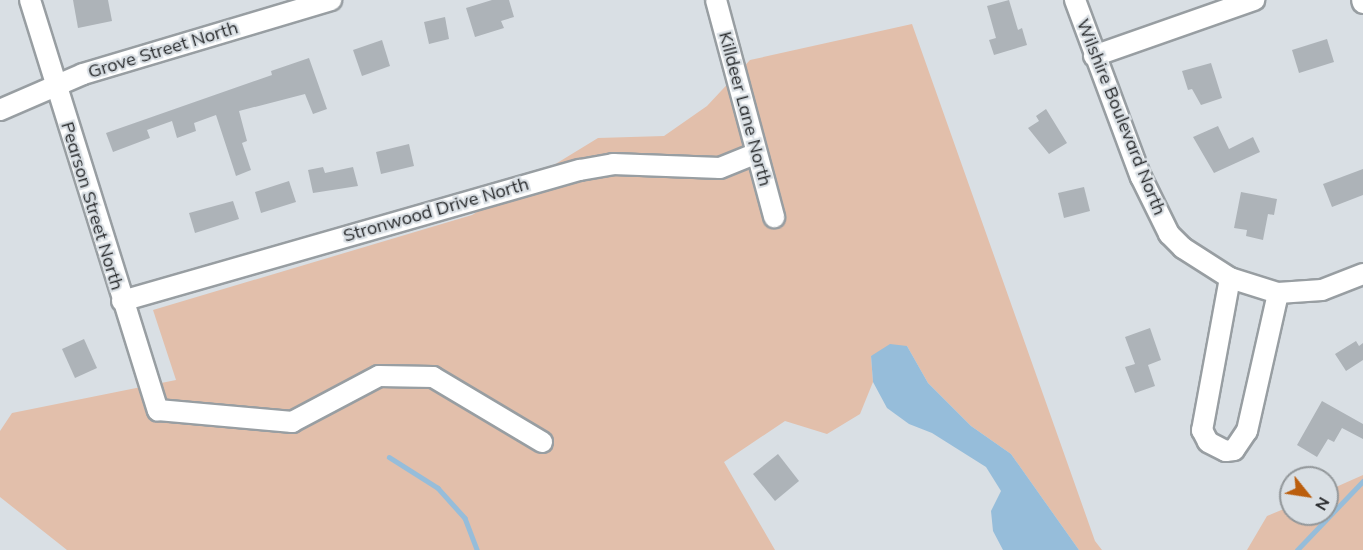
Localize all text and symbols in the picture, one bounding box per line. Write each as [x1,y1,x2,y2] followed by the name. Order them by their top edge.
[1072,16,1170,218] street label: Wilshire Boulevard North
[85,17,241,83] street label: Grove Street North
[714,29,776,189] street label: Killdeer Lane North
[56,119,128,293] street label: Pearson Street North
[341,173,531,247] street label: Stronwood Drive North
[1279,466,1339,526] north arrow
[1311,494,1335,514] text: N

